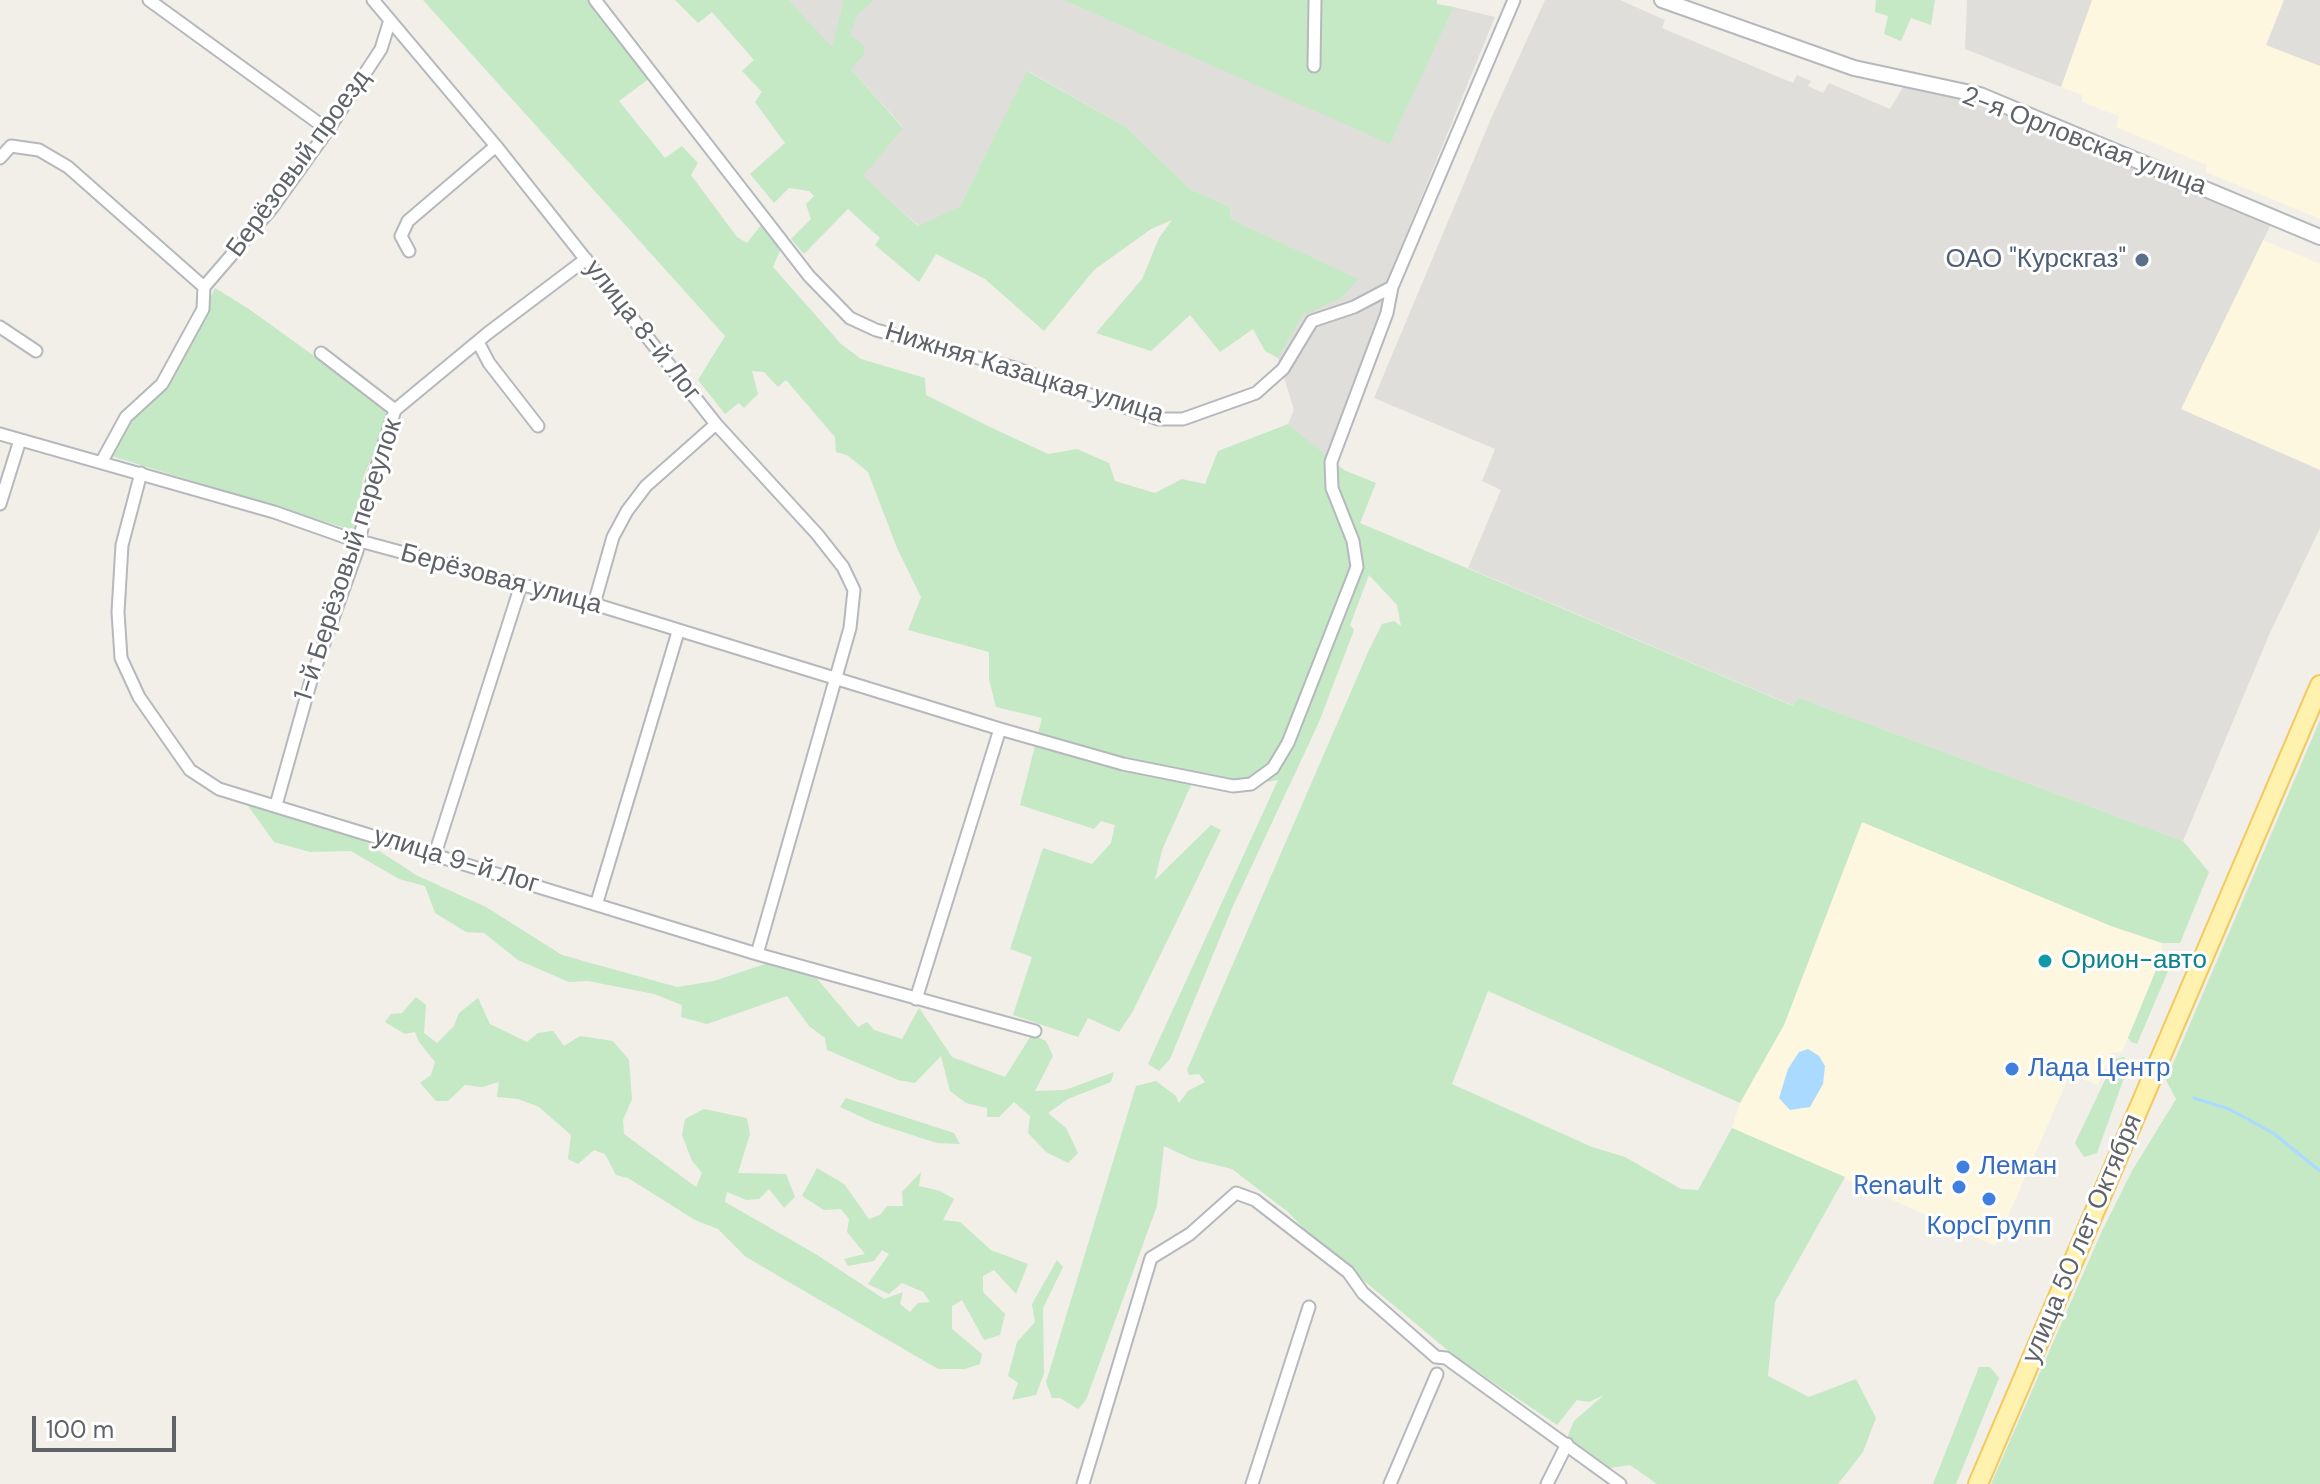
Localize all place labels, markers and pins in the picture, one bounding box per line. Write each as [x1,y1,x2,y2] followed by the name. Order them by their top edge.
[1946,244,2126,276] place label: ОАО "Курскгаз"
[2133,251,2151,269] marker: ОАО "Курскгаз"
[2061,945,2207,977] place label: Орион-авто
[2036,952,2054,970] marker: Орион-авто
[2028,1053,2170,1085] place label: Лада Центр
[2003,1060,2021,1078] marker: Лада Центр
[1979,1151,2057,1183] place label: Леман
[1954,1158,1972,1176] marker: Леман
[1854,1171,1943,1203] place label: Renault
[1950,1178,1968,1196] marker: Renault
[1980,1190,1998,1208] marker: КорсГрупп
[1926,1211,2052,1243] place label: КорсГрупп

